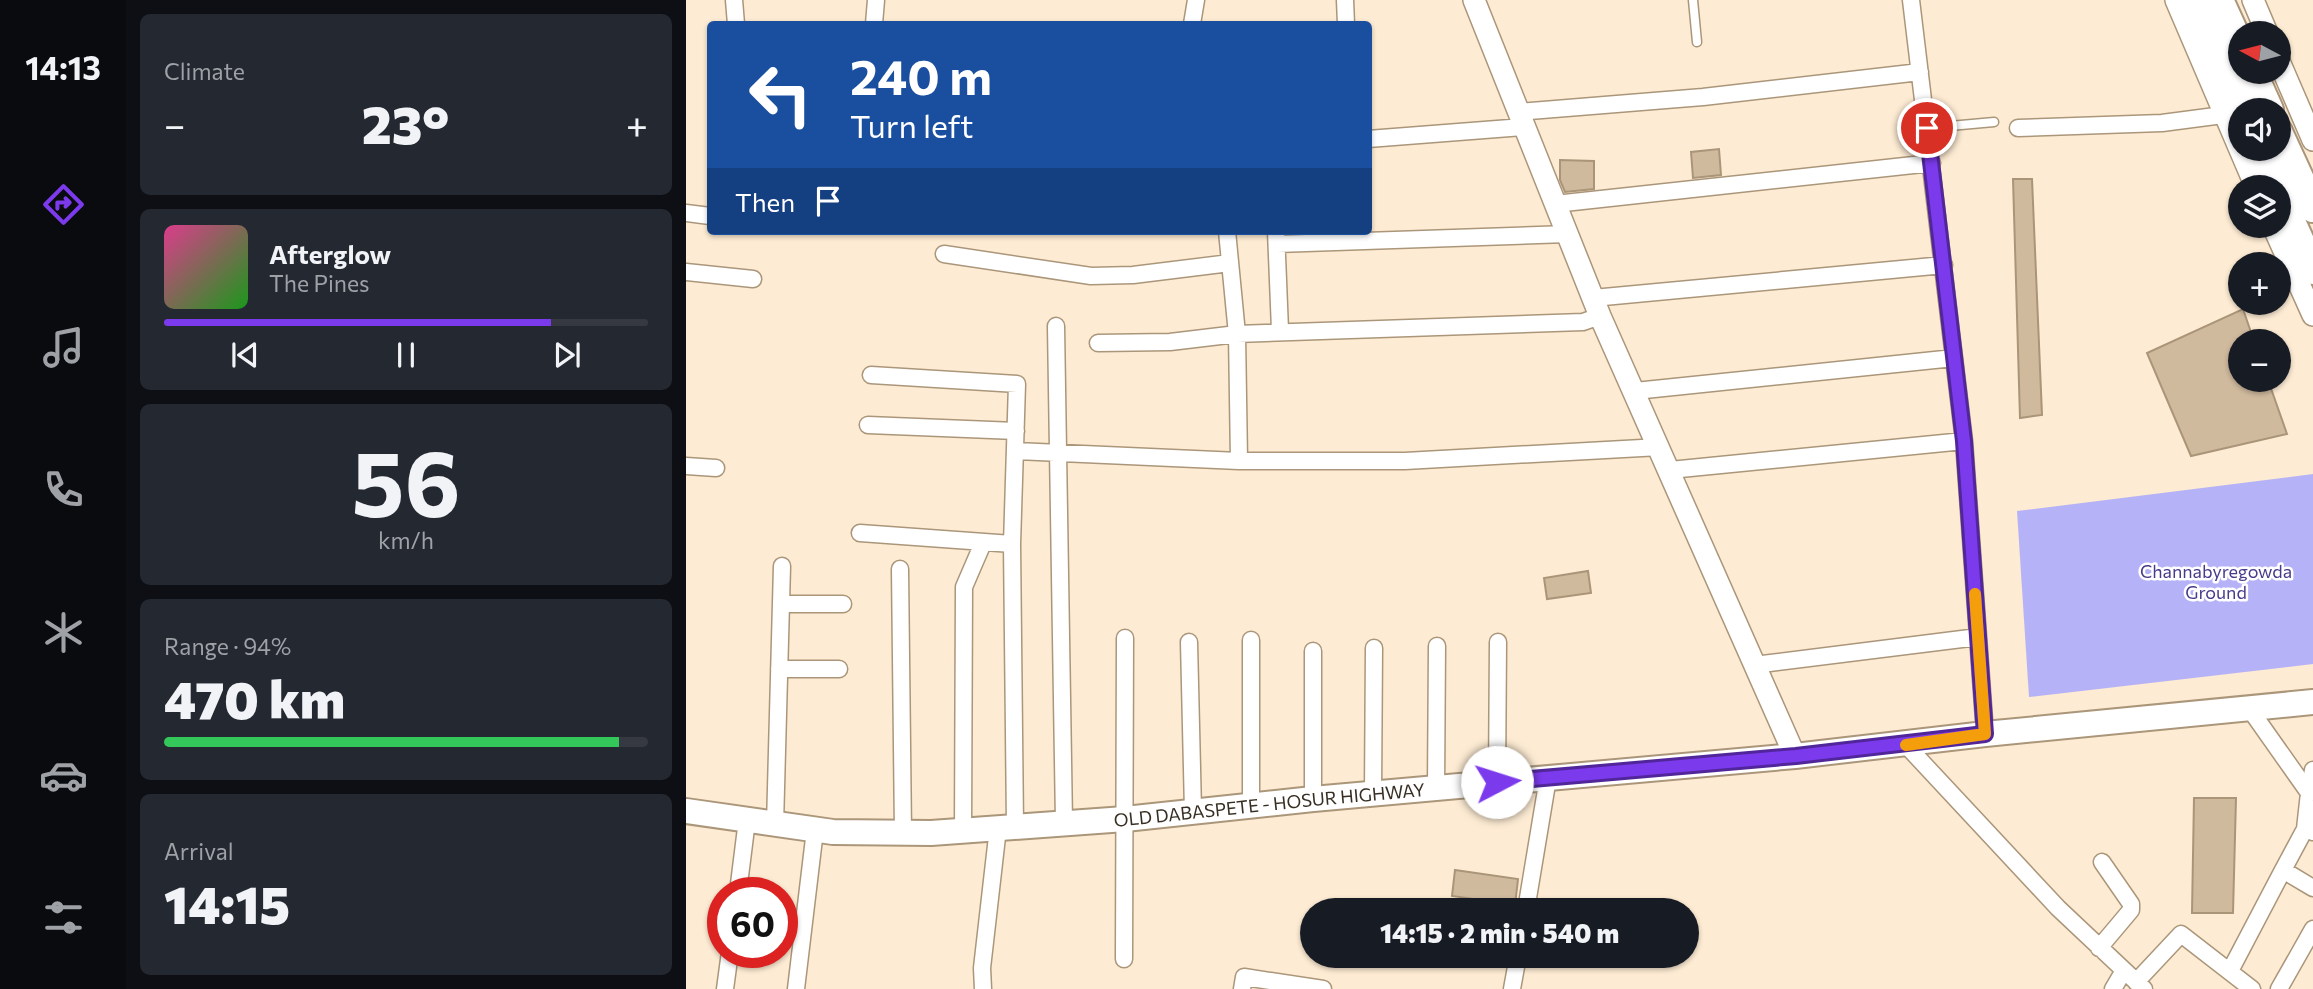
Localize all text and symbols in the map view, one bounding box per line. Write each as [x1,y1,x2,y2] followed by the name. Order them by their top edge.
[2228,21,2291,84] north arrow
[2228,21,2291,392] map controls
[850,45,992,105] text: 240 m
[25,47,101,87] text: 14:13
[735,49,826,140] icon: left
[164,57,245,85] text: Climate
[362,91,449,155] text: 23°
[1897,98,1957,158] pin
[2228,98,2291,161] button: sound
[164,100,186,147] text: −
[626,100,648,147] text: +
[850,105,974,145] text: Turn left
[1908,109,1946,147] icon: arrive
[2228,175,2291,238] button: layers
[39,180,88,229] icon: directions
[809,182,847,220] icon: arrive
[735,186,795,217] text: Then
[269,238,391,269] text: Afterglow
[2228,252,2291,315] button: +
[269,269,370,297] text: The Pines
[39,323,88,372] icon: music
[2228,329,2291,392] button: −
[226,336,264,374] icon: previous
[387,336,425,374] icon: pause
[548,336,586,374] icon: next
[351,424,461,536] text: 56
[39,465,88,514] icon: phone
[378,526,434,554] text: km/h
[2140,560,2292,603] park label: Channabyregowda Ground
[39,608,88,657] icon: climate
[164,632,291,660] text: Range · 94%
[164,666,345,730] text: 470 km
[1460,745,1534,819] position arrow
[39,751,88,800] icon: car
[1113,778,1426,831] street label: OLD DABASPETE - HOSUR HIGHWAY
[164,837,234,865] text: Arrival
[164,871,290,935] text: 14:15
[707,877,798,968] speed limit sign: 60
[39,893,88,942] icon: filters
[1380,917,1619,948] text: 14:15 · 2 min · 540 m

